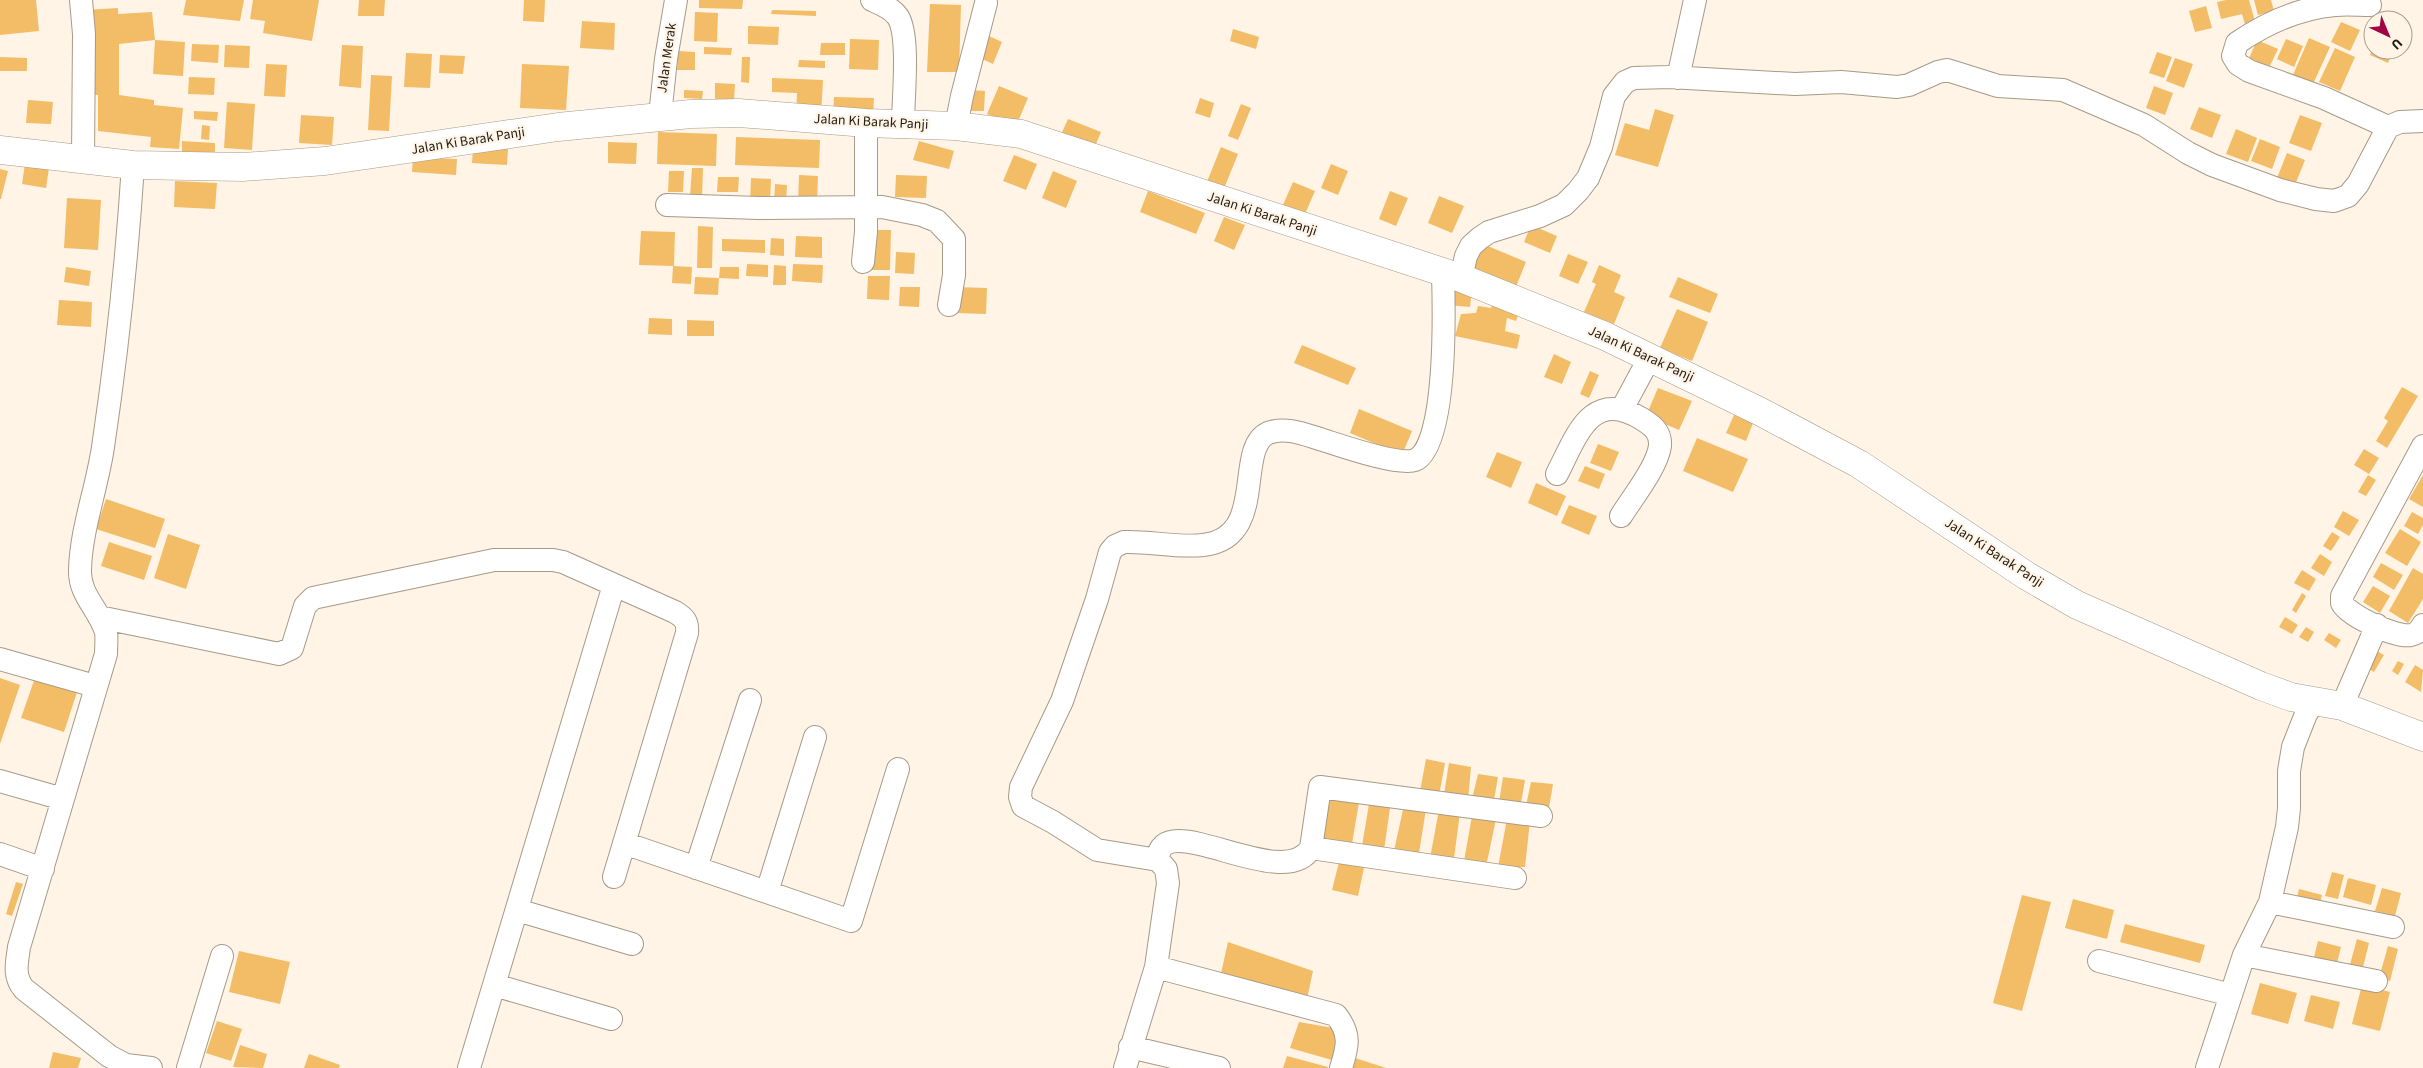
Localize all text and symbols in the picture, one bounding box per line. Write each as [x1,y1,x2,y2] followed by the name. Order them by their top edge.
[2363,10,2413,60] north arrow
[652,22,682,94] street label: Jalan Merak
[2386,33,2407,54] text: U
[813,109,929,135] street label: Jalan Ki Barak Panji
[410,122,526,160] street label: Jalan Ki Barak Panji
[1204,187,1320,241] street label: Jalan Ki Barak Panji
[1585,321,1697,387] street label: Jalan Ki Barak Panji
[1940,513,2048,593] street label: Jalan Ki Barak Panji

